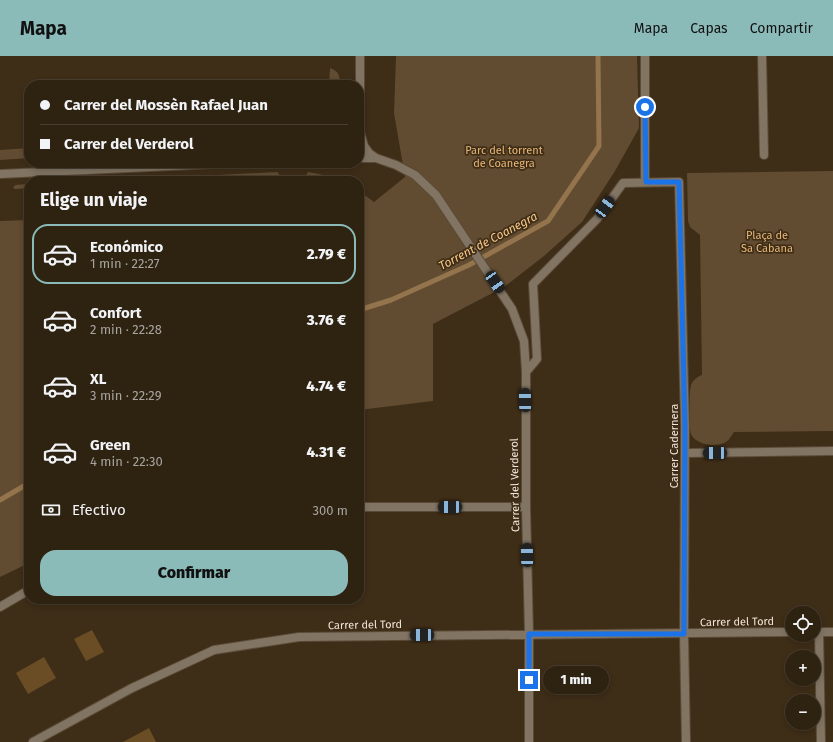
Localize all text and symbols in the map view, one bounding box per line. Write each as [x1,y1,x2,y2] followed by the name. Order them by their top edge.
[20,17,67,40] text: Mapa
[634,20,668,37] text: Mapa
[690,20,728,37] text: Capas
[750,20,813,37] text: Compartir
[64,96,268,114] text: Carrer del Mossèn Rafael Juan
[636,98,654,116] route start
[64,135,194,153] text: Carrer del Verderol
[465,144,543,170] park label: Parc del torrent de Coanegra
[40,189,147,211] text: Elige un viaje
[593,194,617,220] car
[436,209,540,273] water label: Torrent de Coanegra
[741,229,793,255] park label: Plaça de Sa Cabana
[42,236,78,272] icon: car
[90,238,163,256] text: Económico
[307,245,346,263] text: 2.79 €
[90,256,160,271] text: 1 min · 22:27
[483,269,507,295] car
[42,302,78,338] icon: car
[90,304,142,322] text: Confort
[307,311,346,329] text: 3.76 €
[90,322,162,337] text: 2 min · 22:28
[42,368,78,404] icon: car
[90,370,106,388] text: XL
[306,377,346,395] text: 4.74 €
[90,388,162,403] text: 3 min · 22:29
[519,388,531,412] car
[668,404,681,488] street label: Carrer Cadernera
[42,434,78,470] icon: car
[90,436,130,454] text: Green
[508,438,522,532] street label: Carrer del Verderol
[306,443,346,461] text: 4.31 €
[703,447,727,459] car
[90,454,163,469] text: 4 min · 22:30
[40,499,62,521] icon: cash
[72,501,126,519] text: Efectivo
[438,501,462,513] car
[312,503,348,518] text: 300 m
[521,543,533,567] car
[40,550,348,596] button: Confirmar
[785,606,821,730] map controls
[785,606,821,642] button: locate
[700,615,774,629] street label: Carrer del Tord
[328,618,402,632] street label: Carrer del Tord
[410,629,434,641] car
[785,650,821,686] button: +
[543,666,609,694] callout: 1 min
[520,671,538,689] route end
[560,672,592,687] text: 1 min
[785,694,821,730] button: −

